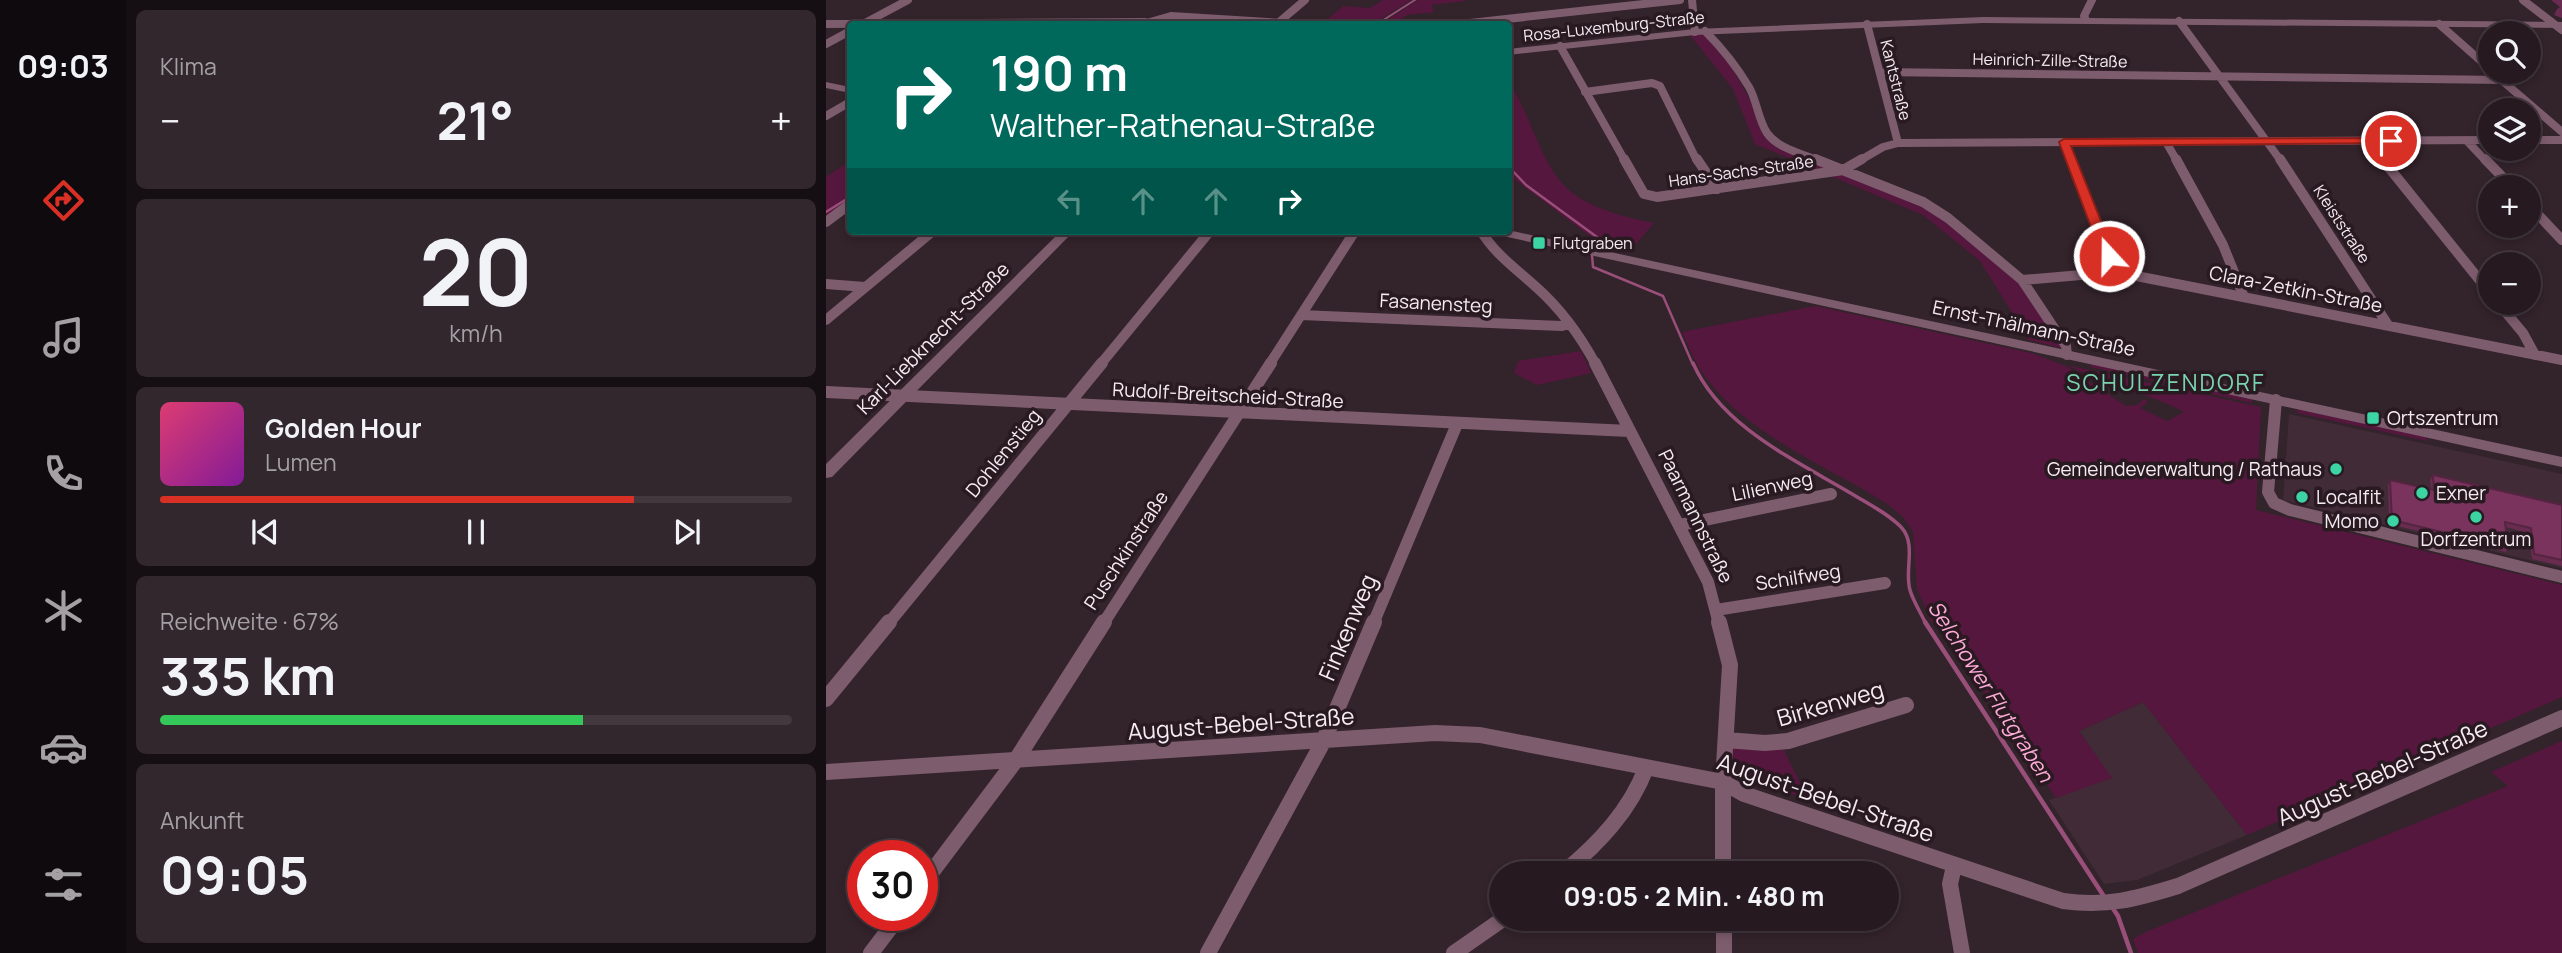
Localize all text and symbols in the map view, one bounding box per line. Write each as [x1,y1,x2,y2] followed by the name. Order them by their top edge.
[1522,6,1706,46] street label: Rosa-Luxemburg-Straße
[2478,21,2541,315] map controls
[2478,21,2541,84] button: search
[1875,37,1917,123] street label: Kantstraße
[990,39,1128,106] text: 190 m
[17,44,109,88] text: 09:03
[1972,48,2128,72] street label: Heinrich-Zille-Straße
[875,49,966,140] icon: right
[160,50,217,82] text: Klima
[437,85,514,156] text: 21°
[160,94,181,146] text: −
[770,94,792,146] text: +
[2478,98,2541,161] button: layers
[990,103,1376,147] text: Walther-Rathenau-Straße
[2361,111,2421,171] pin
[2372,122,2410,160] icon: arrive
[1667,150,1815,192] street label: Hans-Sachs-Straße
[2478,175,2541,238] button: +
[39,176,88,225] icon: directions
[2308,181,2376,267] street label: Kleiststraße
[1051,182,1089,220] icon: left
[1124,182,1162,220] icon: ahead
[1197,182,1235,220] icon: ahead
[1270,182,1308,220] icon: right
[419,209,533,333] text: 20
[2072,219,2146,293] position arrow
[1553,232,1633,254] place label: Flutgraben
[1531,235,1547,251] marker: Flutgraben
[2478,252,2541,315] button: −
[851,256,1015,420] street label: Karl-Liebknecht-Straße
[2207,259,2385,319] street label: Clara-Zetkin-Straße
[1379,287,1493,319] street label: Fasanensteg
[1930,294,2138,362] street label: Ernst-Thälmann-Straße
[39,313,88,362] icon: music
[449,317,503,349] text: km/h
[2066,366,2266,398] district label: SCHULZENDORF
[1112,376,1344,414] street label: Rudolf-Breitscheid-Straße
[959,404,1047,502] street label: Dohlenstieg
[2387,405,2498,431] place label: Ortszentrum
[265,410,422,446] text: Golden Hour
[2365,410,2381,426] marker: Ortszentrum
[1652,445,1740,587] street label: Paarmannstraße
[265,446,337,478] text: Lumen
[39,449,88,498] icon: phone
[2047,456,2322,482] place label: Gemeindeverwaltung / Rathaus
[2328,461,2344,477] marker: Gemeindeverwaltung / Rathaus
[1729,465,1815,507] street label: Lilienweg
[2436,480,2486,506] place label: Exner
[2316,484,2381,510] place label: Localfit
[2414,485,2430,501] marker: Exner
[1078,486,1174,614] street label: Puschkinstraße
[2294,489,2310,505] marker: Localfit
[2325,508,2379,534] place label: Momo
[2468,509,2484,525] marker: Dorfzentrum
[246,513,284,551] icon: previous
[457,513,495,551] icon: pause
[668,513,706,551] icon: next
[2385,513,2401,529] marker: Momo
[2421,526,2531,552] place label: Dorfzentrum
[1754,557,1842,597] street label: Schilfweg
[1310,569,1384,685] street label: Finkenweg
[39,586,88,635] icon: climate
[1922,595,2061,788] water label: Selchower Flutgraben
[160,605,339,637] text: Reichweite · 67%
[160,640,336,711] text: 335 km
[1773,672,1887,734] street label: Birkenweg
[1127,699,1355,747] street label: August-Bebel-Straße
[2272,711,2492,833] street label: August-Bebel-Straße
[39,723,88,772] icon: car
[1713,745,1939,849] street label: August-Bebel-Straße
[160,804,244,836] text: Ankunft
[160,839,309,910] text: 09:05
[847,840,938,931] speed limit sign: 30
[39,860,88,909] icon: filters
[1564,878,1824,914] text: 09:05 · 2 Min. · 480 m

